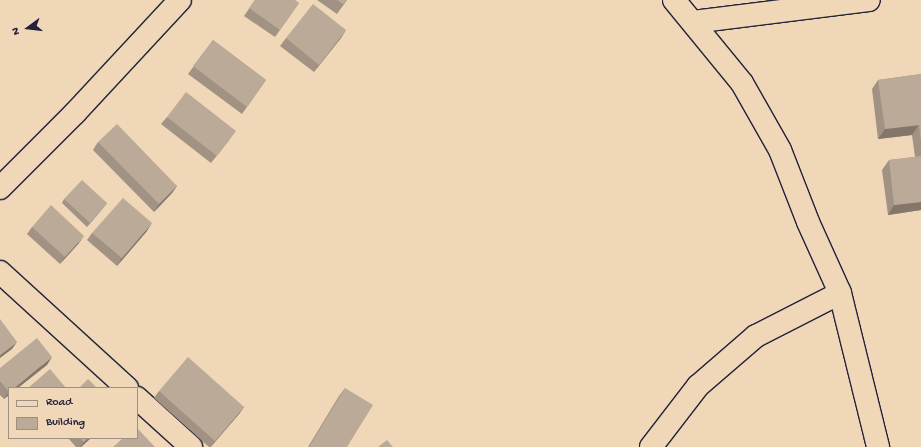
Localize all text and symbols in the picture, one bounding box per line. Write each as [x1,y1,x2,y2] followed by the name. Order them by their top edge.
[8,8,48,48] north arrow
[10,26,23,36] text: N
[8,387,138,439] legend
[46,396,72,410] text: Road
[46,416,85,430] text: Building

